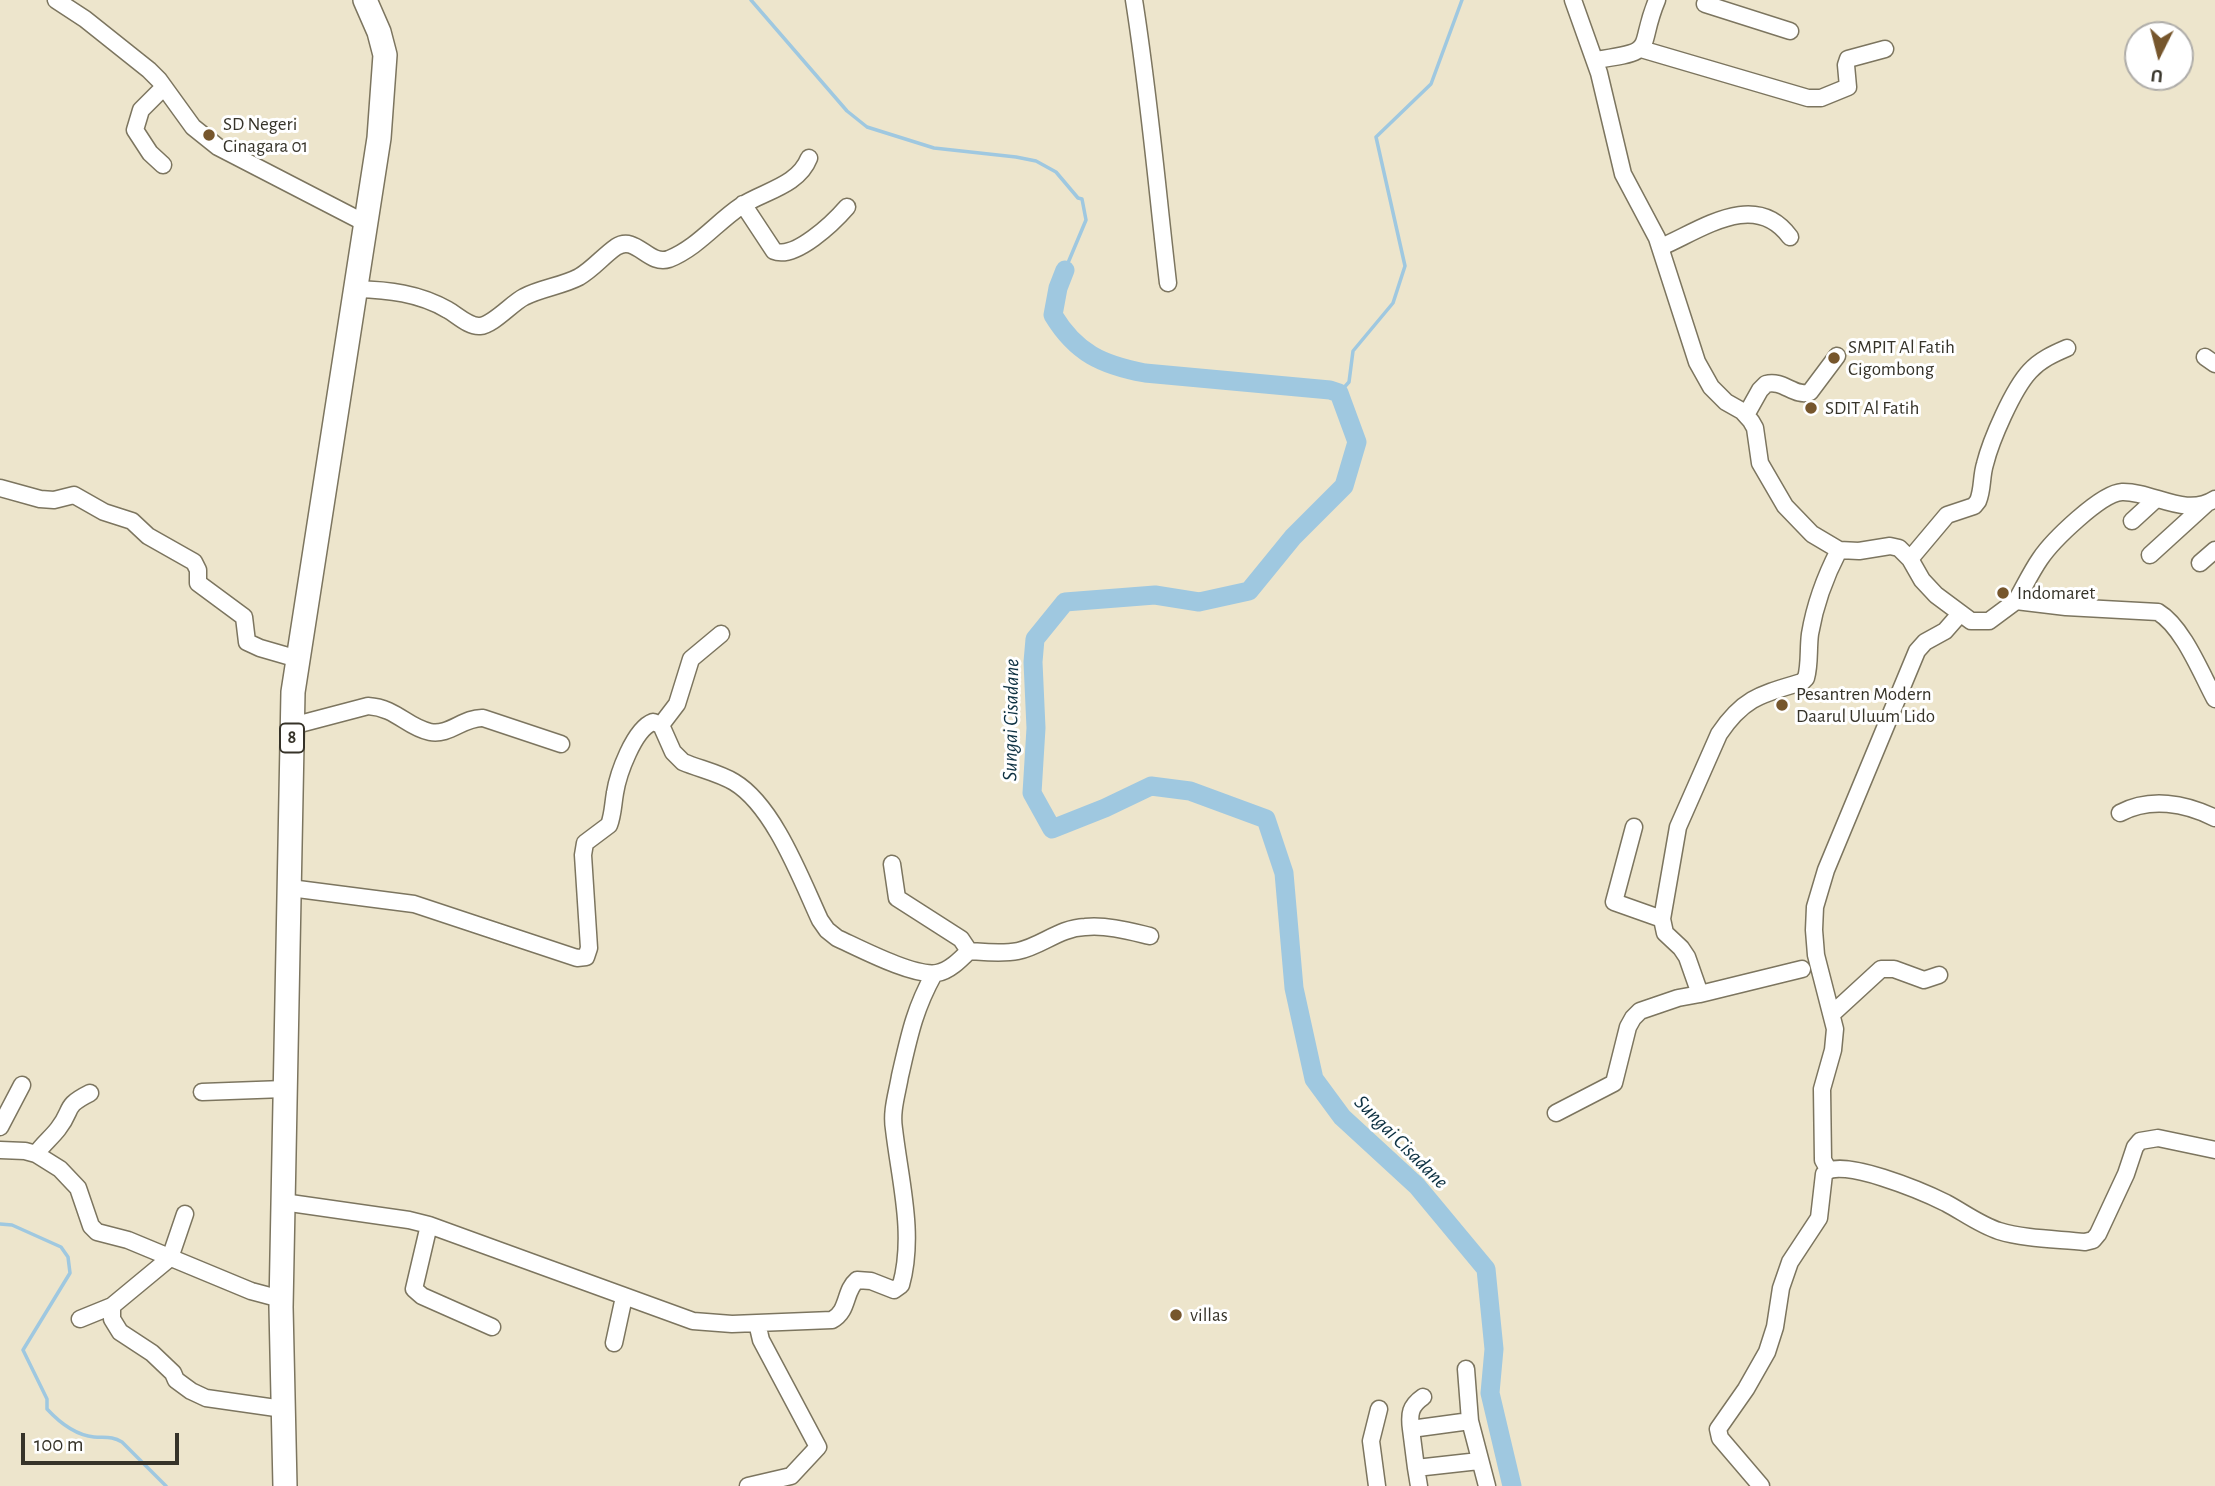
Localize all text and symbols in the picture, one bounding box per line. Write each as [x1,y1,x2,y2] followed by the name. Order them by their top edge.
[2124,21,2194,91] north arrow
[2150,65,2164,85] text: U
[223,113,308,157] place label: SD Negeri Cinagara 01
[201,127,217,143] marker: SD Negeri Cinagara 01
[1848,336,1955,380] place label: SMPIT Al Fatih Cigombong
[1826,350,1842,366] marker: SMPIT Al Fatih Cigombong
[1825,397,1919,419] place label: SDIT Al Fatih
[1803,400,1819,416] marker: SDIT Al Fatih
[2017,582,2095,604] place label: Indomaret
[1995,585,2011,601] marker: Indomaret
[997,659,1025,781] water label: Sungai Cisadane
[1796,683,1935,727] place label: Pesantren Modern Daarul Uluum Lido
[1774,697,1790,713] marker: Pesantren Modern Daarul Uluum Lido
[280,724,304,752] road number: 8
[1349,1090,1453,1194] water label: Sungai Cisadane
[1190,1304,1228,1326] place label: villas
[1168,1307,1184,1323] marker: villas
[24,1420,182,1464] scale bar
[34,1434,84,1455] text: 100 m

